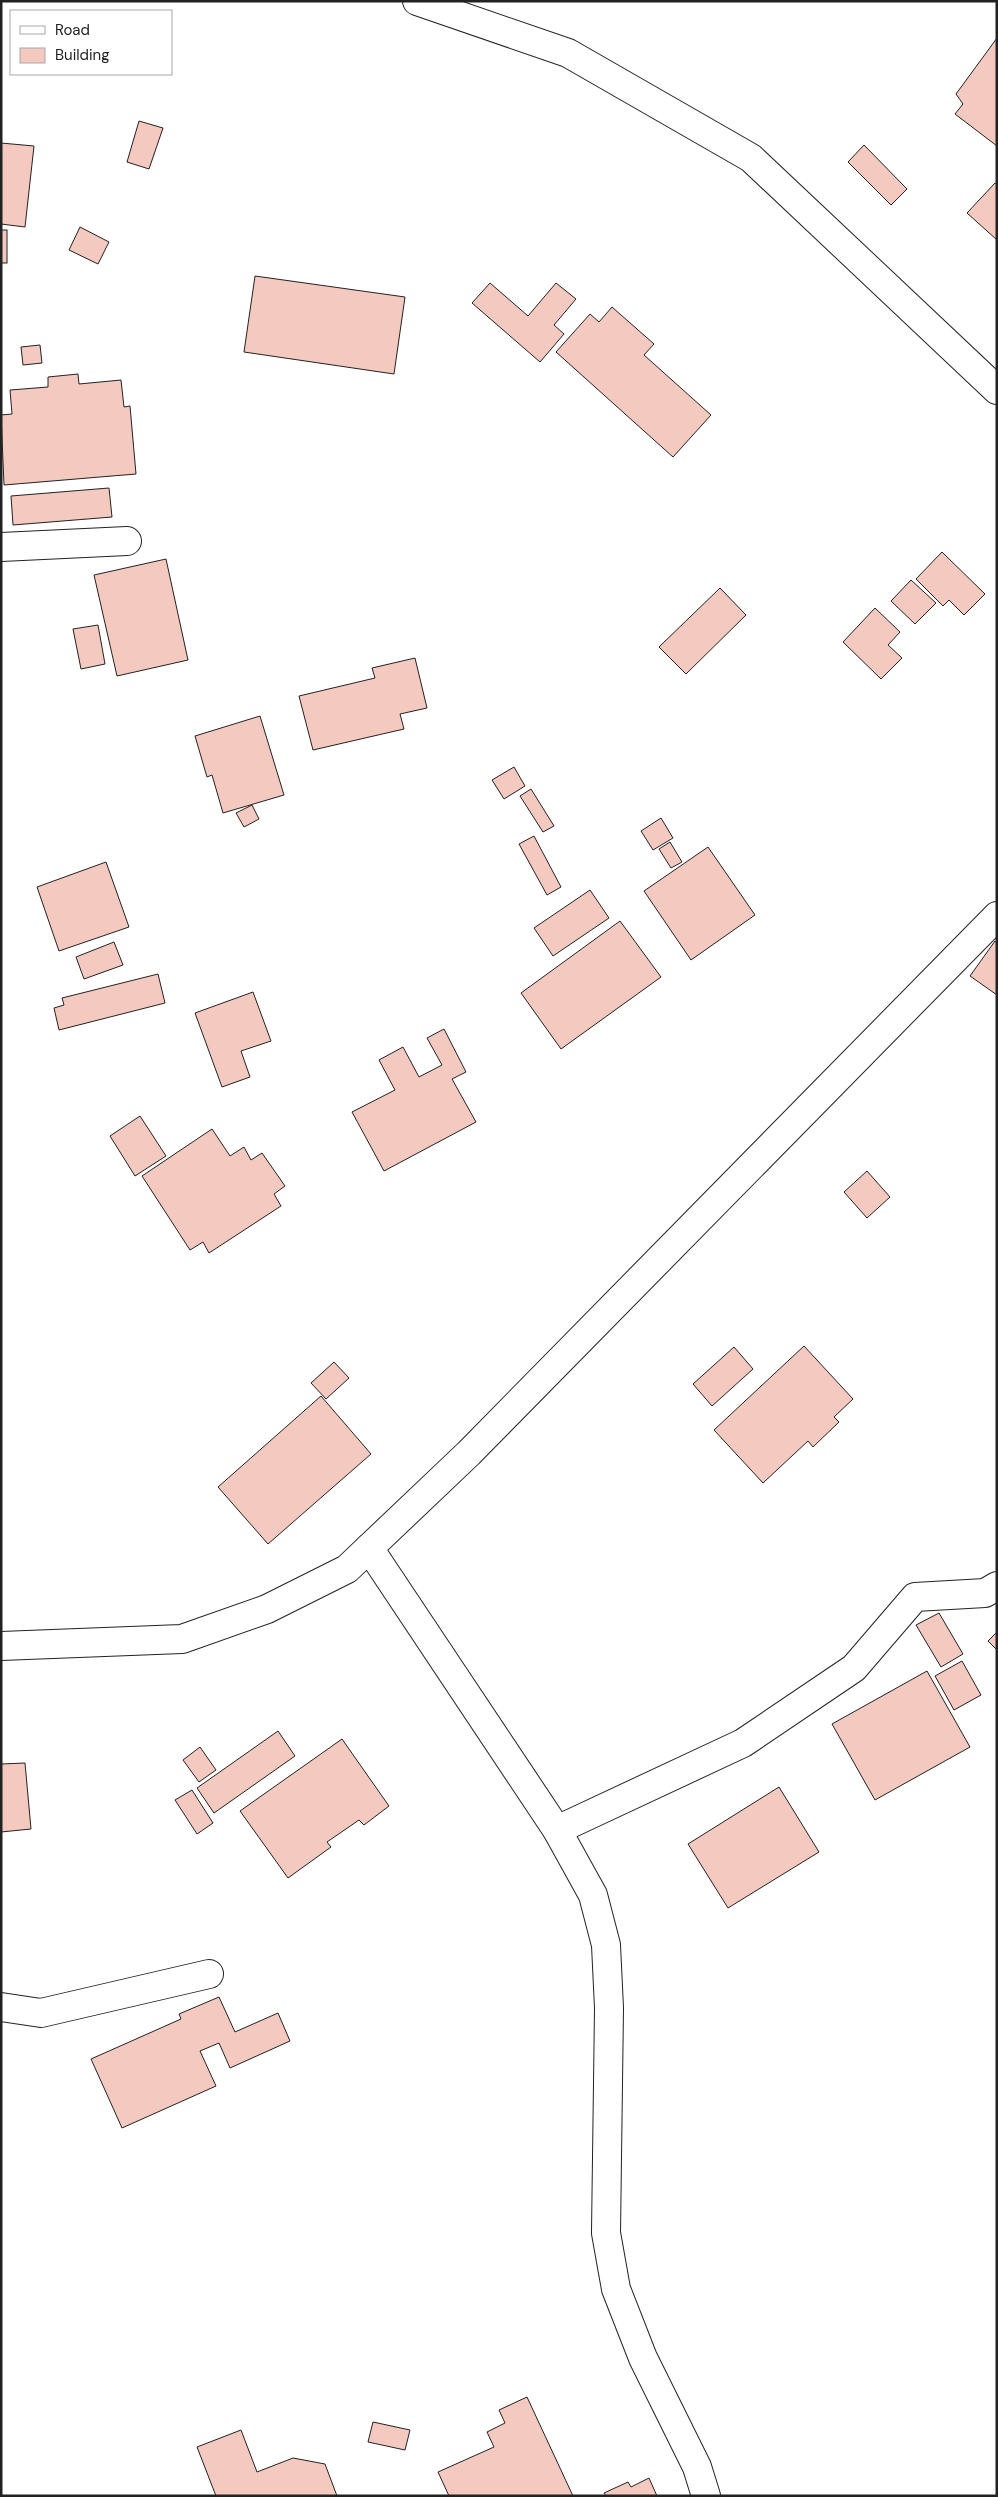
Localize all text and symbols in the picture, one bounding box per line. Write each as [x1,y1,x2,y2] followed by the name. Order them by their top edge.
[10,10,172,75] legend
[55,20,90,40] text: Road
[55,45,110,65] text: Building

